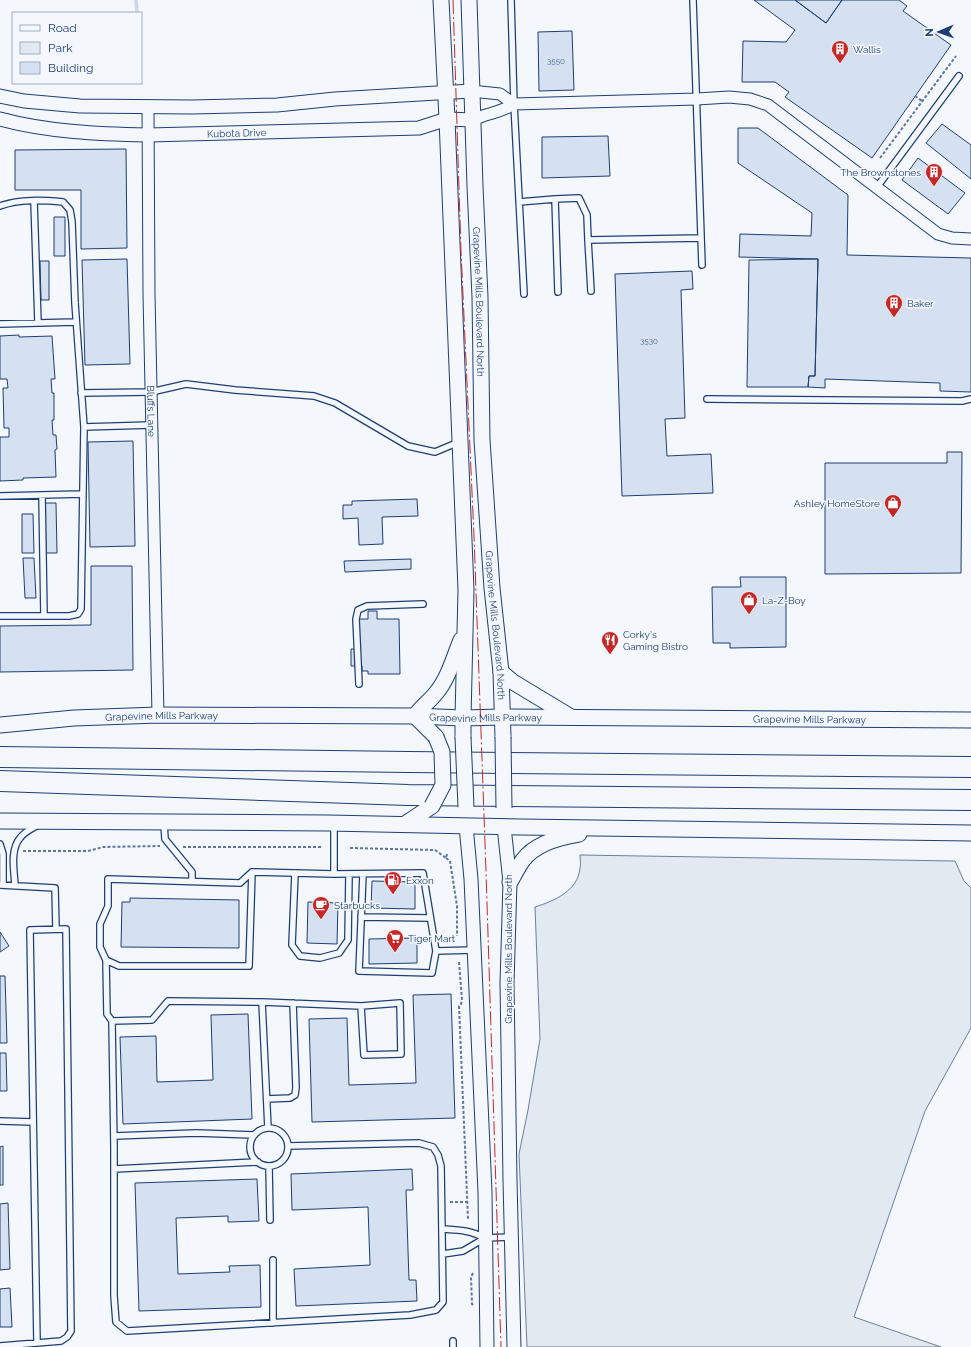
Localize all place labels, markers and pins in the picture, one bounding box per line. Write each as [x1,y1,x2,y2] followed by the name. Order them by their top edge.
[830,39,850,64] building icon: Wallis
[853,44,881,55] place label: Wallis
[924,162,944,187] building icon: The Brownstones
[840,167,921,178] place label: The Brownstones
[884,293,904,318] building icon: Baker
[907,298,934,309] place label: Baker
[883,493,903,518] shop icon: Ashley HomeStore
[794,498,880,509] place label: Ashley HomeStore
[739,590,759,615] shop icon: La-Z-Boy
[762,595,806,606] place label: La-Z-Boy
[623,629,688,652] place label: Corky's Gaming Bistro
[600,630,620,655] restaurant icon: Corky's Gaming Bistro
[383,870,403,895] fuel station icon: Exxon
[406,875,434,886] place label: Exxon
[311,895,331,920] cafe icon: Starbucks
[334,900,380,911] place label: Starbucks
[385,928,405,953] supermarket icon: Tiger Mart
[408,933,456,944] place label: Tiger Mart

